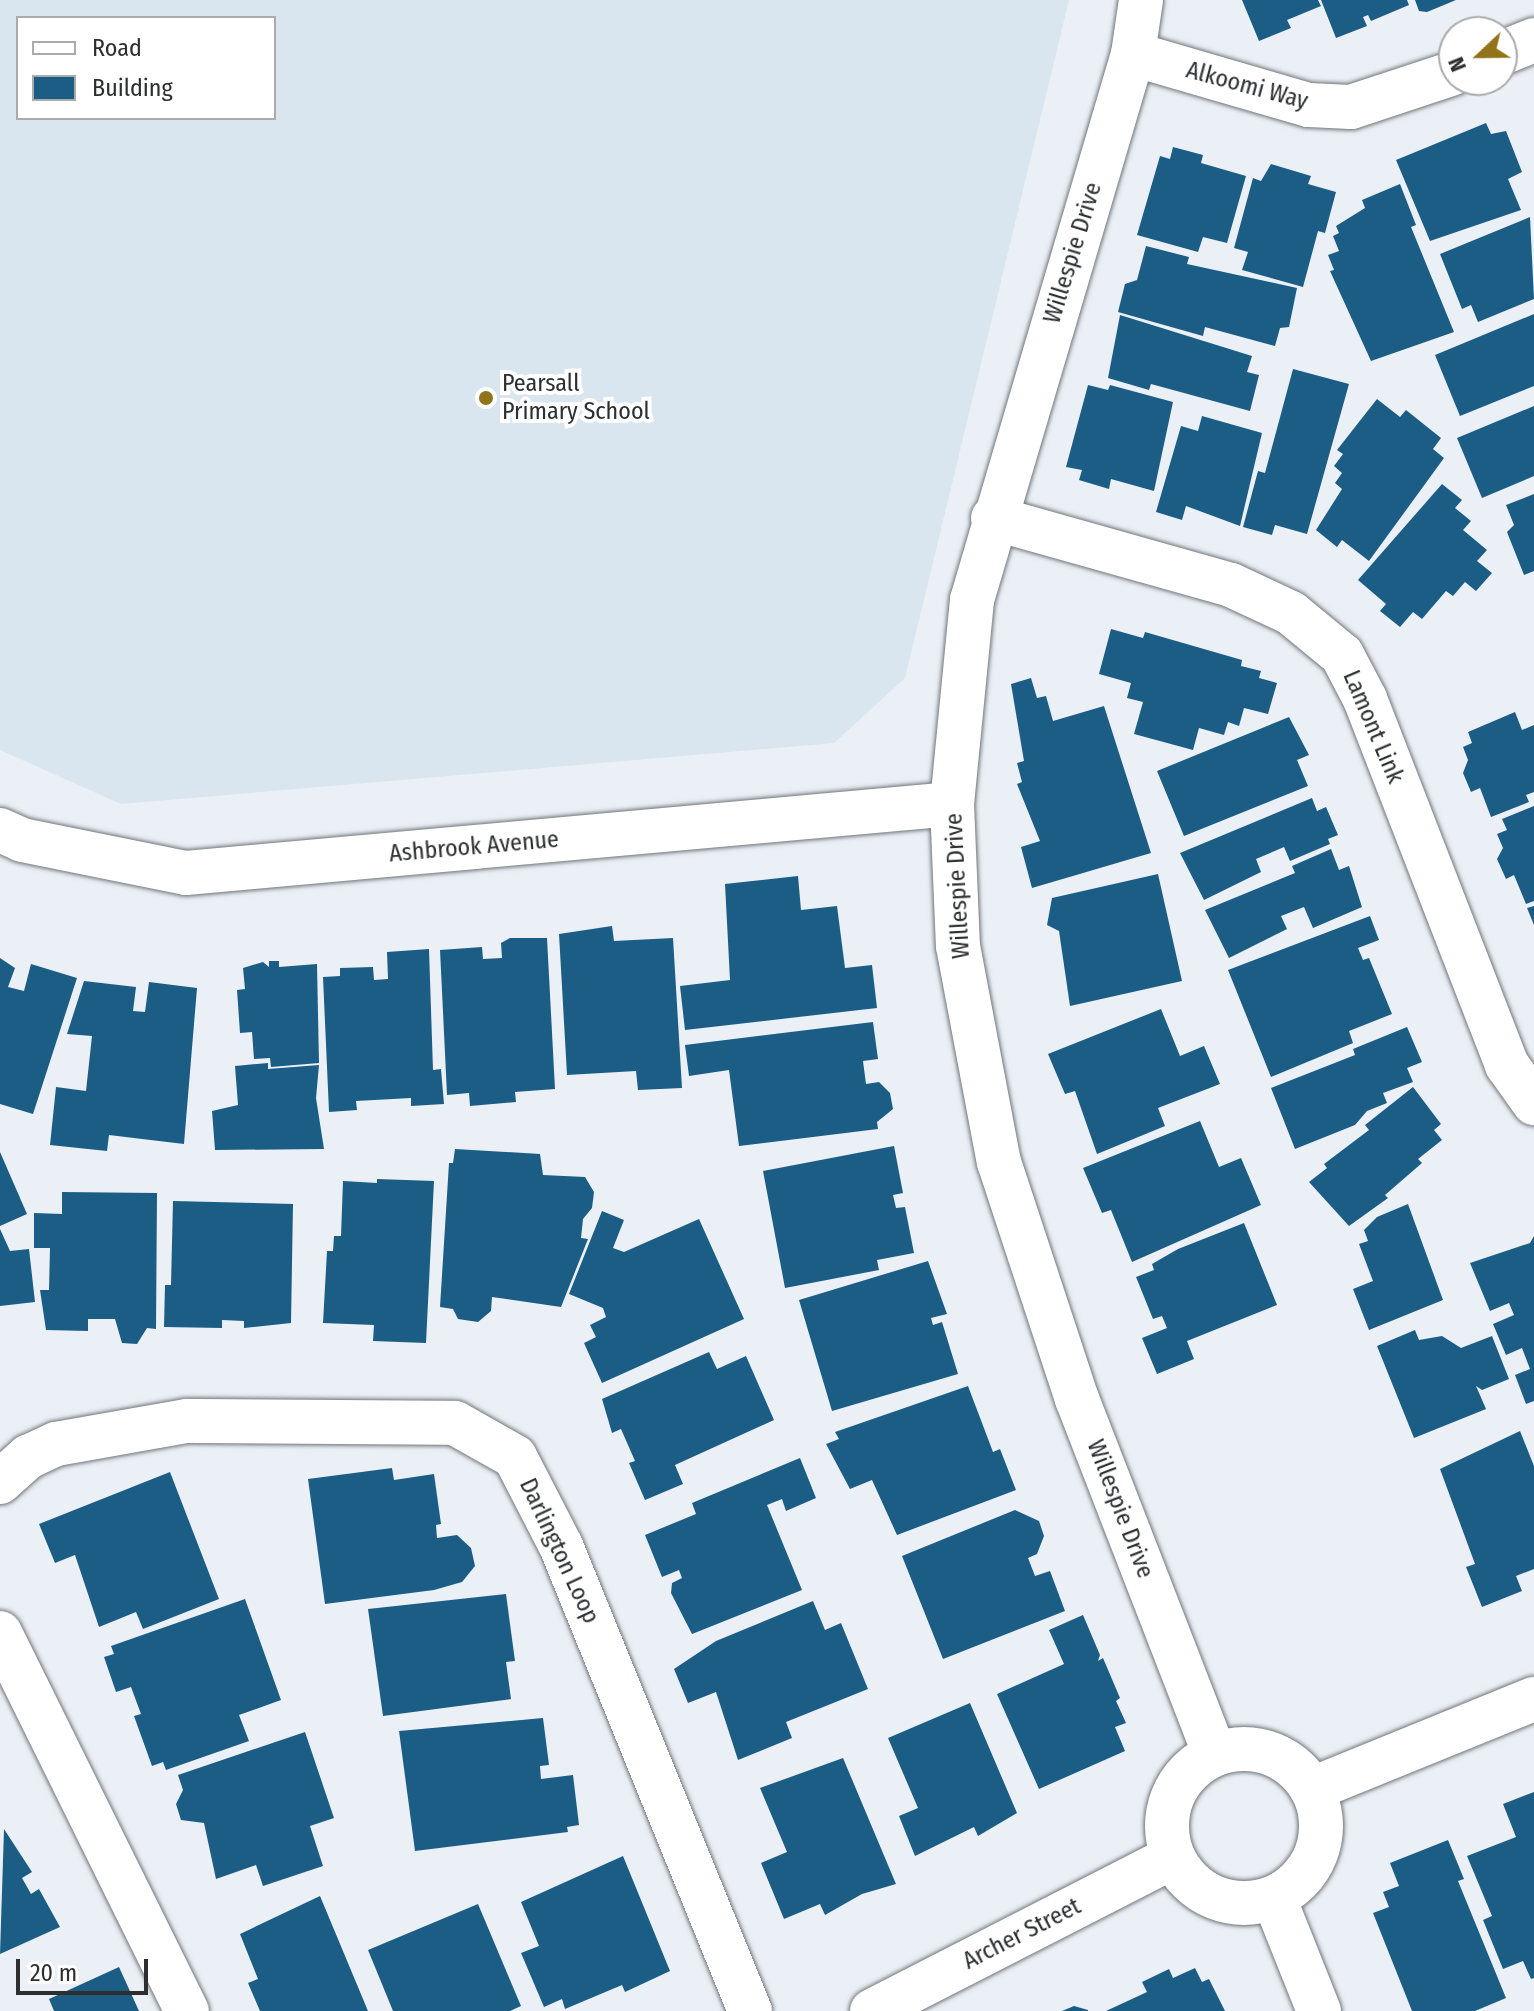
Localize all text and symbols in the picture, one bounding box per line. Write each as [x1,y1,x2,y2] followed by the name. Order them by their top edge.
[16,16,276,120] legend
[1438,16,1518,96] north arrow
[92,34,142,62] text: Road
[1442,53,1472,76] text: N
[1183,56,1311,116] street label: Alkoomi Way
[92,74,173,102] text: Building
[1038,179,1108,327] street label: Willespie Drive
[502,370,650,426] place label: Pearsall Primary School
[477,389,495,407] marker: Pearsall Primary School
[1336,666,1410,788] street label: Lamont Link
[940,812,976,960] street label: Willespie Drive
[388,825,560,869] street label: Ashbrook Avenue
[1080,1436,1160,1582] street label: Willespie Drive
[513,1474,605,1628] street label: Darlington Loop
[958,1892,1086,1976] street label: Archer Street
[20,1943,152,1993] scale bar
[30,1959,77,1987] text: 20 m

